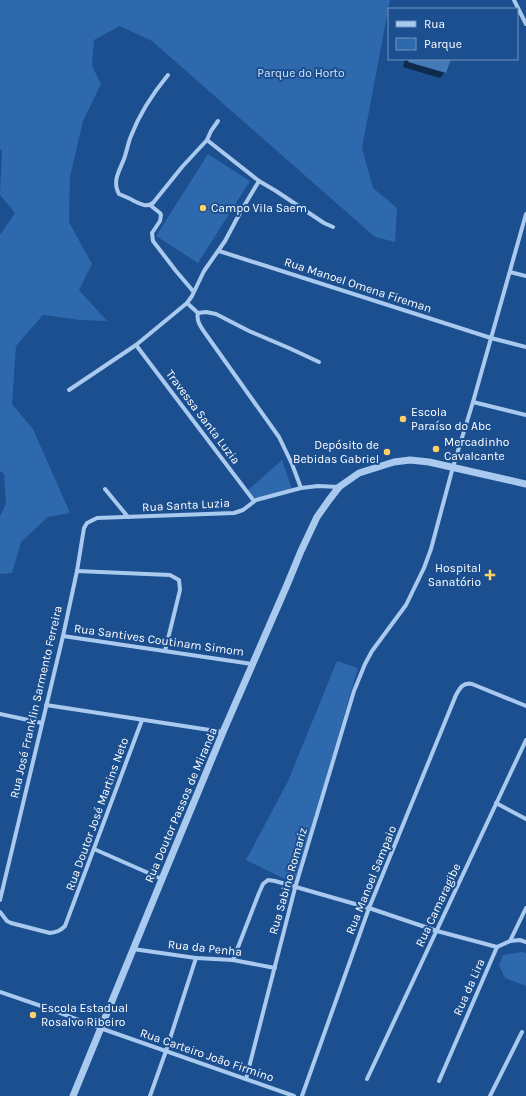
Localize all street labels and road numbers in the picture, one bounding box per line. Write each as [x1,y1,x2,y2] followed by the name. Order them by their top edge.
[282,255,434,315] street label: Rua Manoel Omena Fireman
[163,367,243,467] street label: Travessa Santa Luzia
[142,496,230,514] street label: Rua Santa Luzia
[7,604,65,800] street label: Rua José Franklin Sarmento Ferreira
[73,621,245,659] street label: Rua Santives Coutinam Simom
[142,725,220,885] street label: Rua Doutor Passos de Miranda
[63,736,131,892] street label: Rua Doutor José Martins Neto
[343,824,399,936] street label: Rua Manoel Sampaio
[266,826,310,936] street label: Rua Sabino Romariz
[413,861,463,949] street label: Rua Camaragibe
[167,937,243,959] street label: Rua da Penha
[450,956,488,1018] street label: Rua da Lira
[138,1025,276,1085] street label: Rua Carteiro João Firmino

